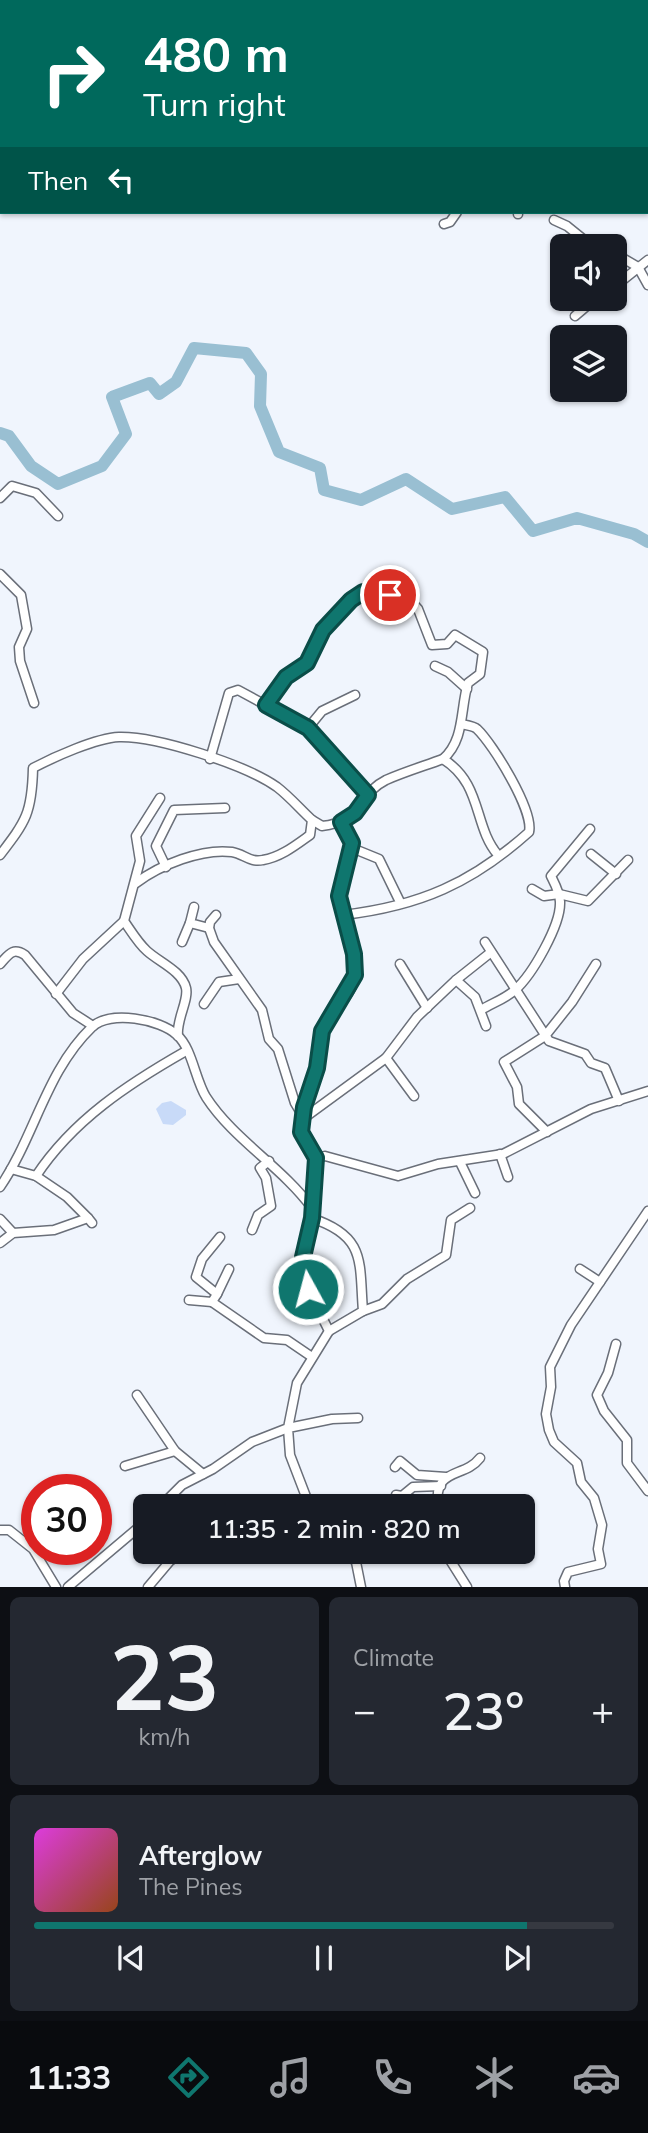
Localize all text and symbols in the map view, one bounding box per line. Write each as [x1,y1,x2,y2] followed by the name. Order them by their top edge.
[143,23,289,84] text: 480 m
[28,28,119,119] icon: right
[143,84,286,124] text: Turn right
[102,161,140,199] icon: left
[28,164,88,197] text: Then
[550,234,627,402] map controls
[550,234,627,311] button: sound
[550,325,627,402] button: layers
[360,565,420,625] pin
[371,576,409,614] icon: arrive
[271,1252,345,1326] position arrow
[21,1474,112,1565] speed limit sign: 30
[207,1512,461,1545] text: 11:35 · 2 min · 820 m
[110,1619,219,1733] text: 23
[353,1643,434,1672] text: Climate
[443,1678,524,1743] text: 23°
[353,1686,376,1734] text: −
[591,1686,614,1734] text: +
[138,1722,191,1751] text: km/h
[139,1839,262,1872] text: Afterglow
[139,1872,243,1901] text: The Pines
[112,1939,150,1977] icon: previous
[305,1939,343,1977] icon: pause
[498,1939,536,1977] icon: next
[164,2053,213,2102] icon: directions
[266,2053,315,2102] icon: music
[368,2053,417,2102] icon: phone
[470,2053,519,2102] icon: climate
[572,2053,621,2102] icon: car
[27,2057,111,2097] text: 11:33

